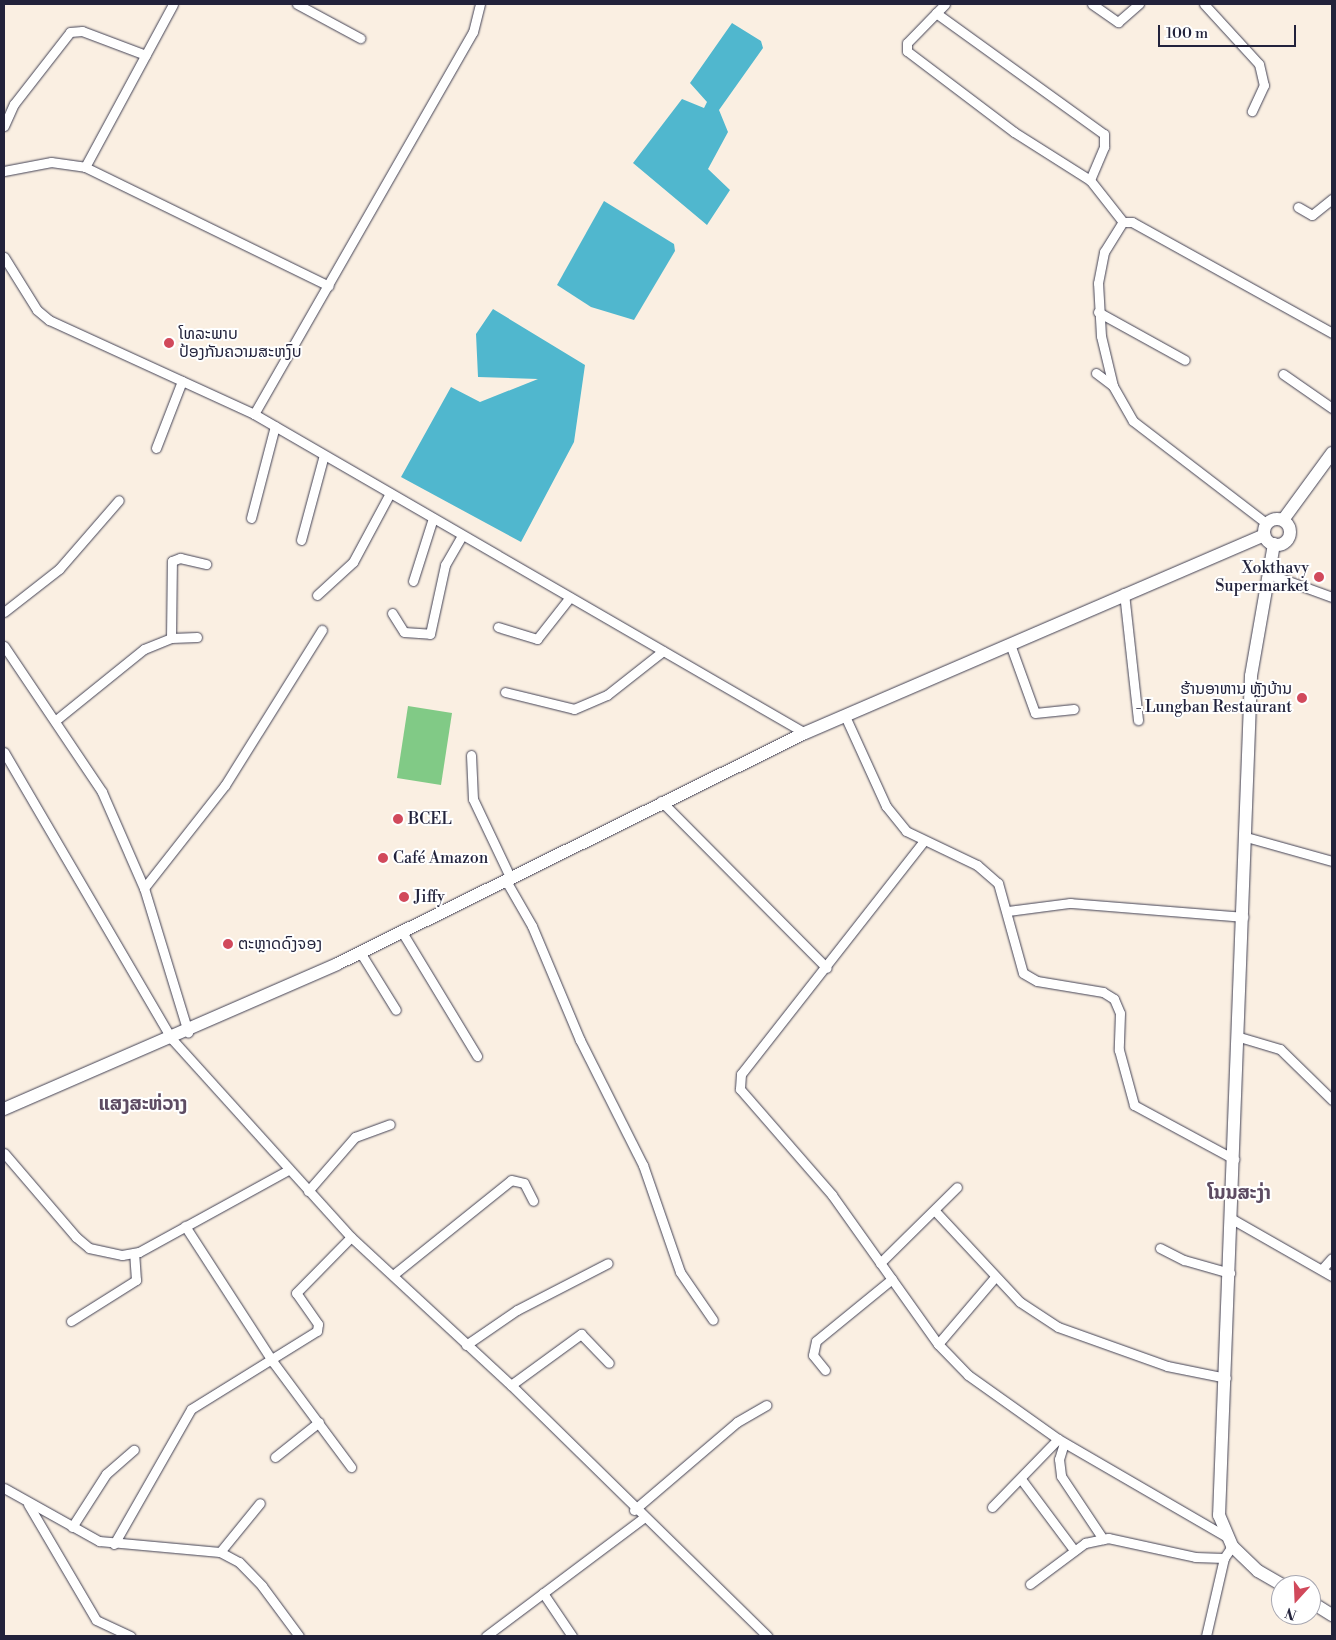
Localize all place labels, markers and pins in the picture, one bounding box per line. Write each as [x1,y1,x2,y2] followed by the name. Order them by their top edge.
[179,324,302,362] place label: ໂທລະພາບ ປ້ອງກັນຄວາມສະຫງົບ
[163,337,175,349] marker: ໂທລະພາບ ປ້ອງກັນຄວາມສະຫງົບ
[1215,558,1309,596] place label: Xokthavy Supermarket
[1313,571,1325,583] marker: Xokthavy Supermarket
[1135,679,1292,717] place label: ຮ້ານອາຫານ ຫຼັງບ້ານ - Lungban Restaurant
[1296,692,1308,704] marker: ຮ້ານອາຫານ ຫຼັງບ້ານ - Lungban Restaurant
[408,809,452,829] place label: BCEL
[392,813,404,825] marker: BCEL
[393,848,488,868] place label: Café Amazon
[377,852,389,864] marker: Café Amazon
[414,887,445,907] place label: Jiffy
[398,891,410,903] marker: Jiffy
[238,934,322,954] place label: ຕະຫຼາດດົງຈອງ
[222,938,234,950] marker: ຕະຫຼາດດົງຈອງ

